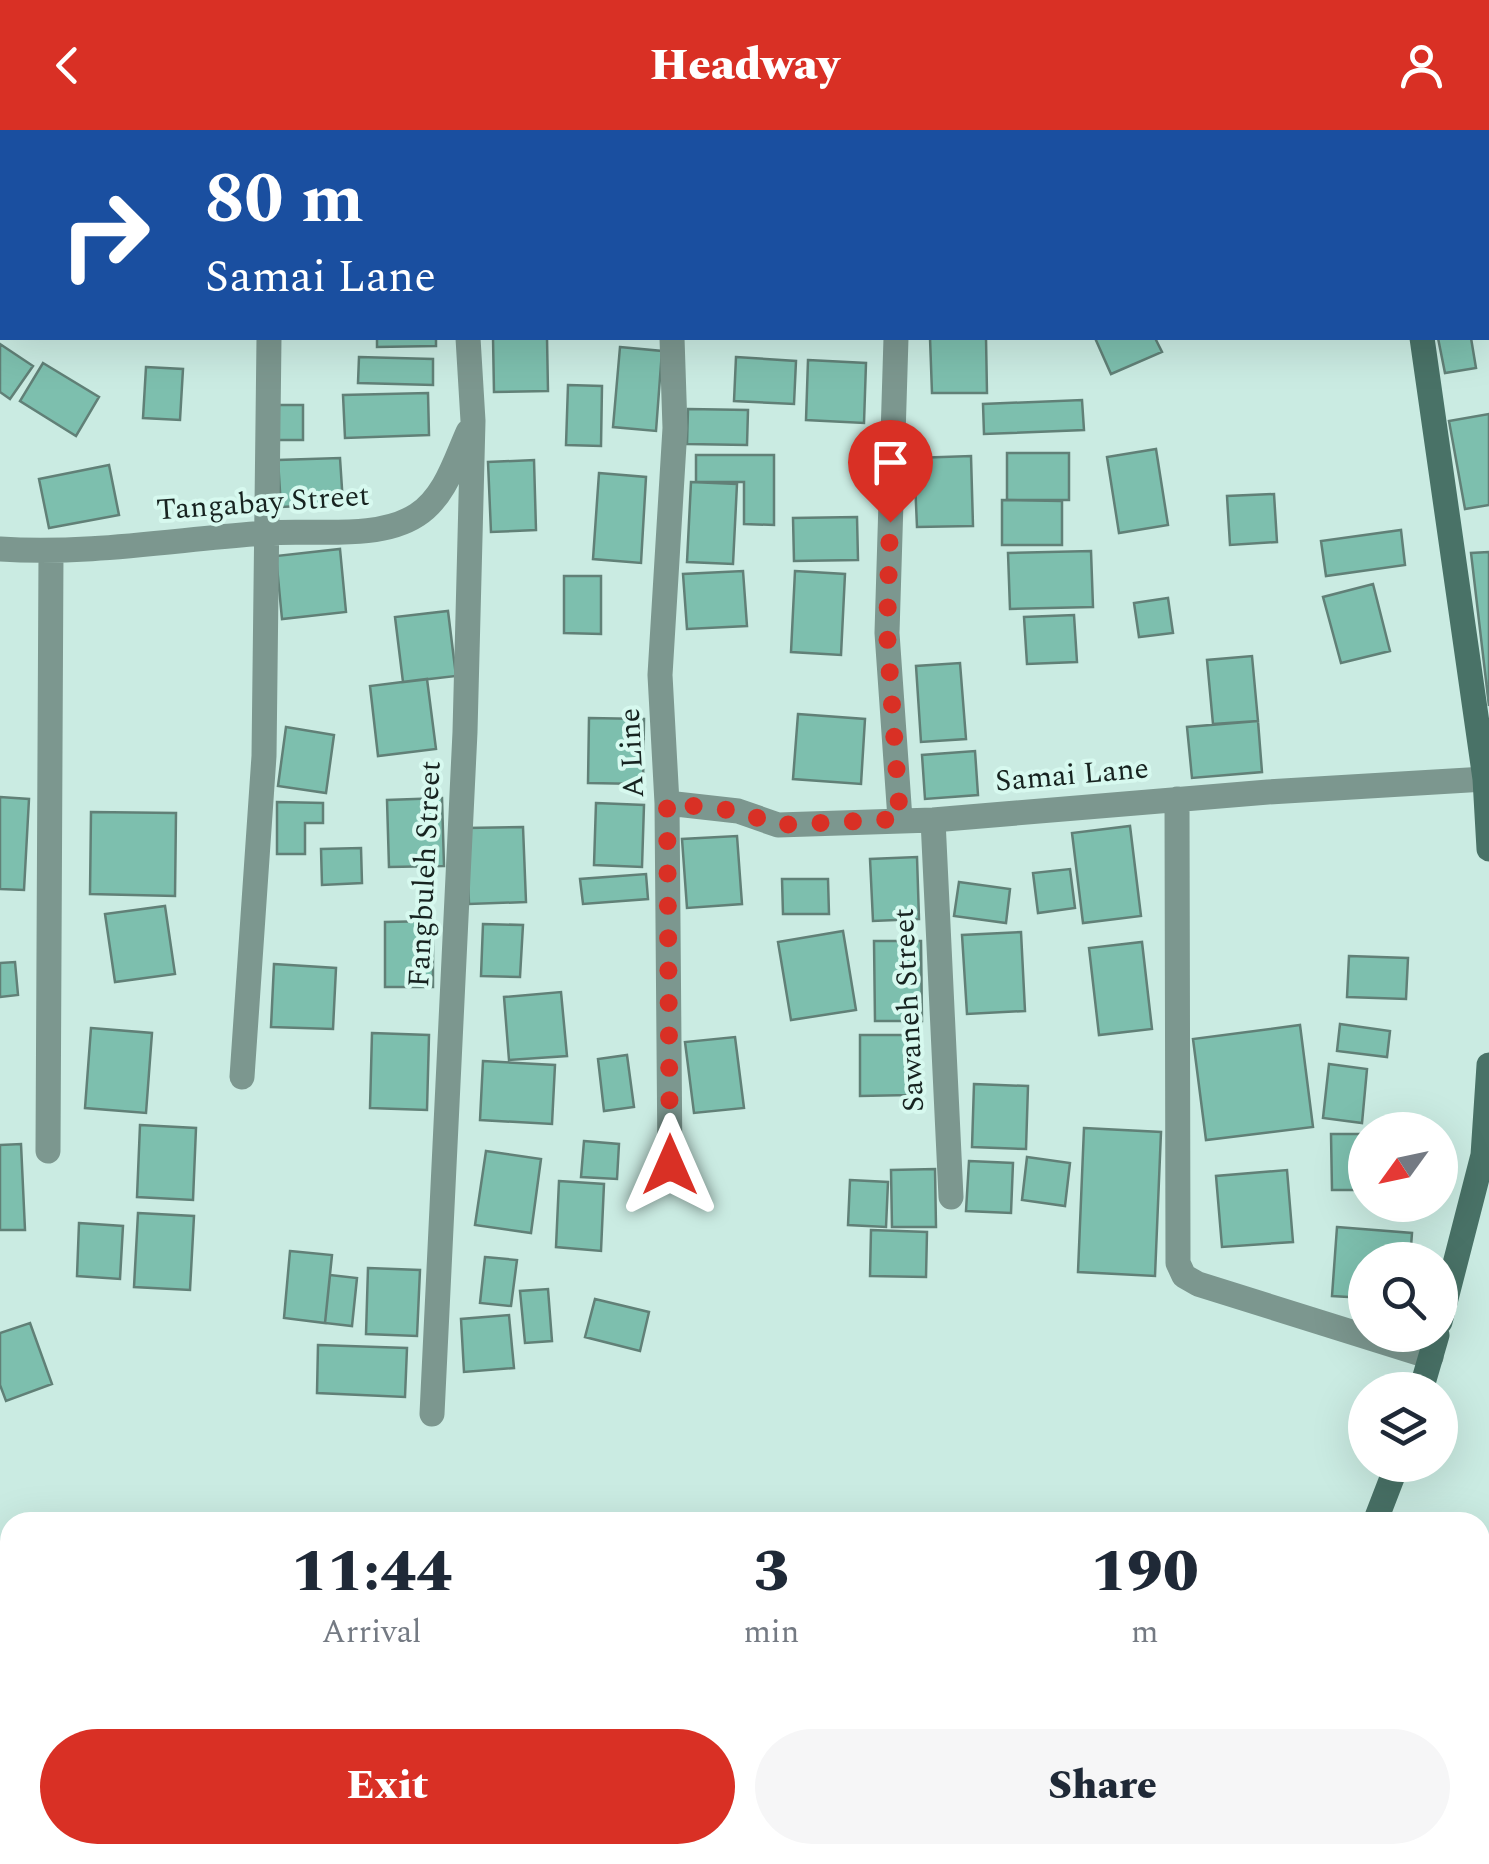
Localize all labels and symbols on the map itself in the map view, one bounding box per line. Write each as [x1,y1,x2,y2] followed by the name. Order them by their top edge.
[848,420,933,523] pin
[155,473,371,533] street label: Tangabay Street
[607,707,657,799] street label: A Line
[993,745,1151,805] street label: Samai Lane
[396,760,454,988] street label: Fangbuleh Street
[881,907,937,1113] street label: Sawaneh Street
[1348,1112,1458,1222] north arrow
[618,1113,722,1217] position arrow

